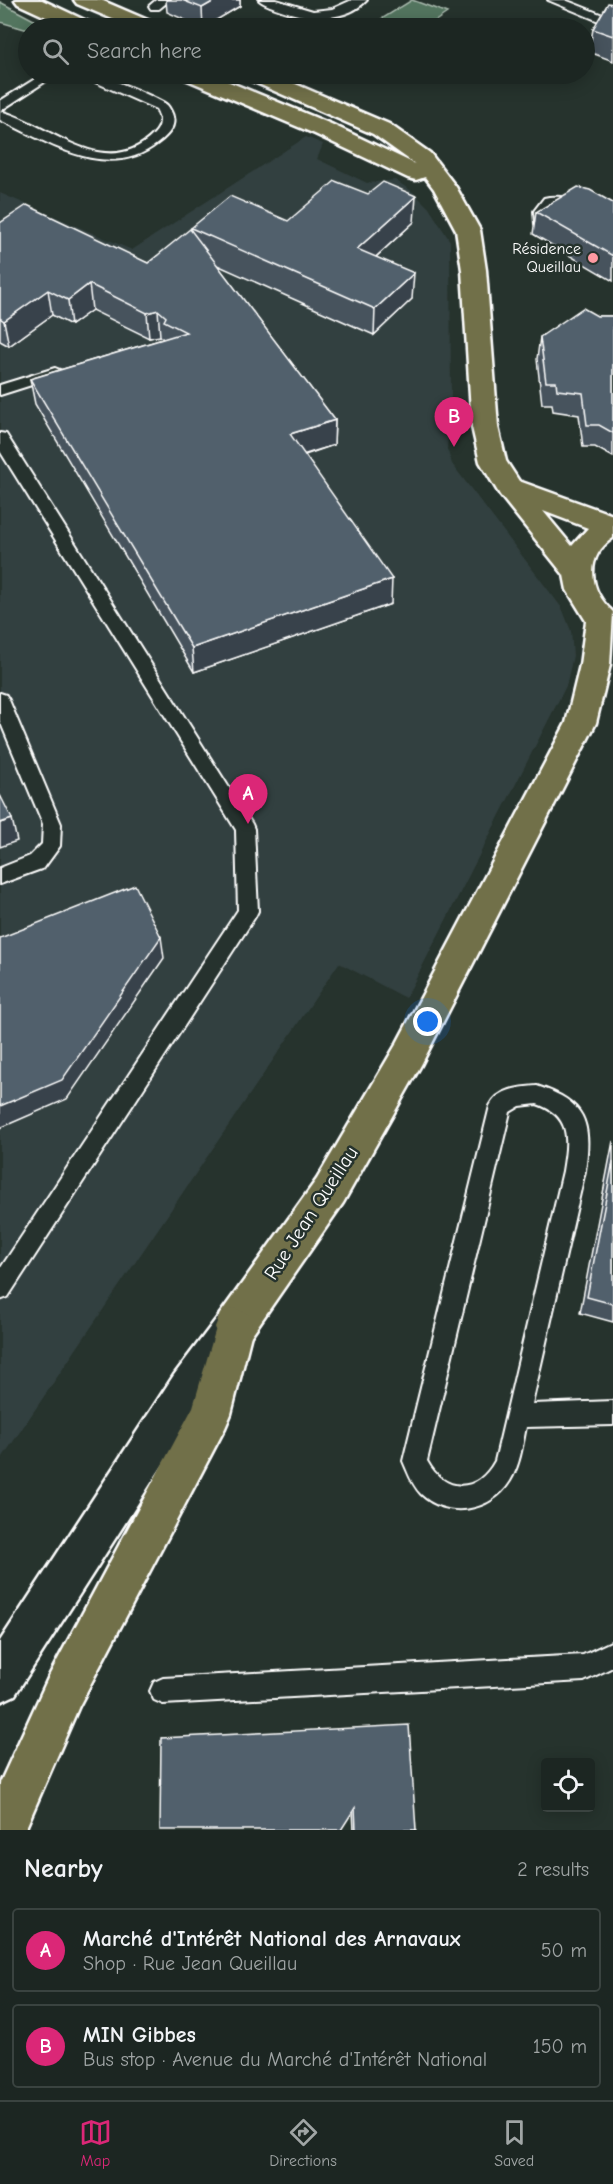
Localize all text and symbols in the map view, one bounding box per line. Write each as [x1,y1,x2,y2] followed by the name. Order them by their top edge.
[18,18,595,84] search box
[39,35,72,68] icon: search
[87,38,202,64] text: Search here
[512,240,581,276] place label: Résidence Queillau
[586,251,600,265] marker: Résidence Queillau
[434,398,474,447] pin: B
[228,774,268,824] pin: A
[413,1007,442,1036] your location
[259,1142,363,1284] street label: Rue Jean Queillau
[541,1758,595,1812] map controls
[541,1758,595,1812] button: locate
[24,1854,103,1884] text: Nearby
[517,1858,589,1881] text: 2 results
[83,1926,461,1952] text: Marché d'Intérêt National des Arnavaux
[40,1939,51,1962] text: A
[541,1939,587,1962] text: 50 m
[83,1952,297,1975] text: Shop · Rue Jean Queillau
[83,2022,196,2048] text: MIN Gibbes
[39,2035,52,2058] text: B
[533,2035,587,2058] text: 150 m
[83,2048,487,2071] text: Bus stop · Avenue du Marché d'Intérêt National
[79,2116,112,2170] tab: Map
[269,2116,337,2170] tab: Directions
[494,2116,534,2170] tab: Saved

